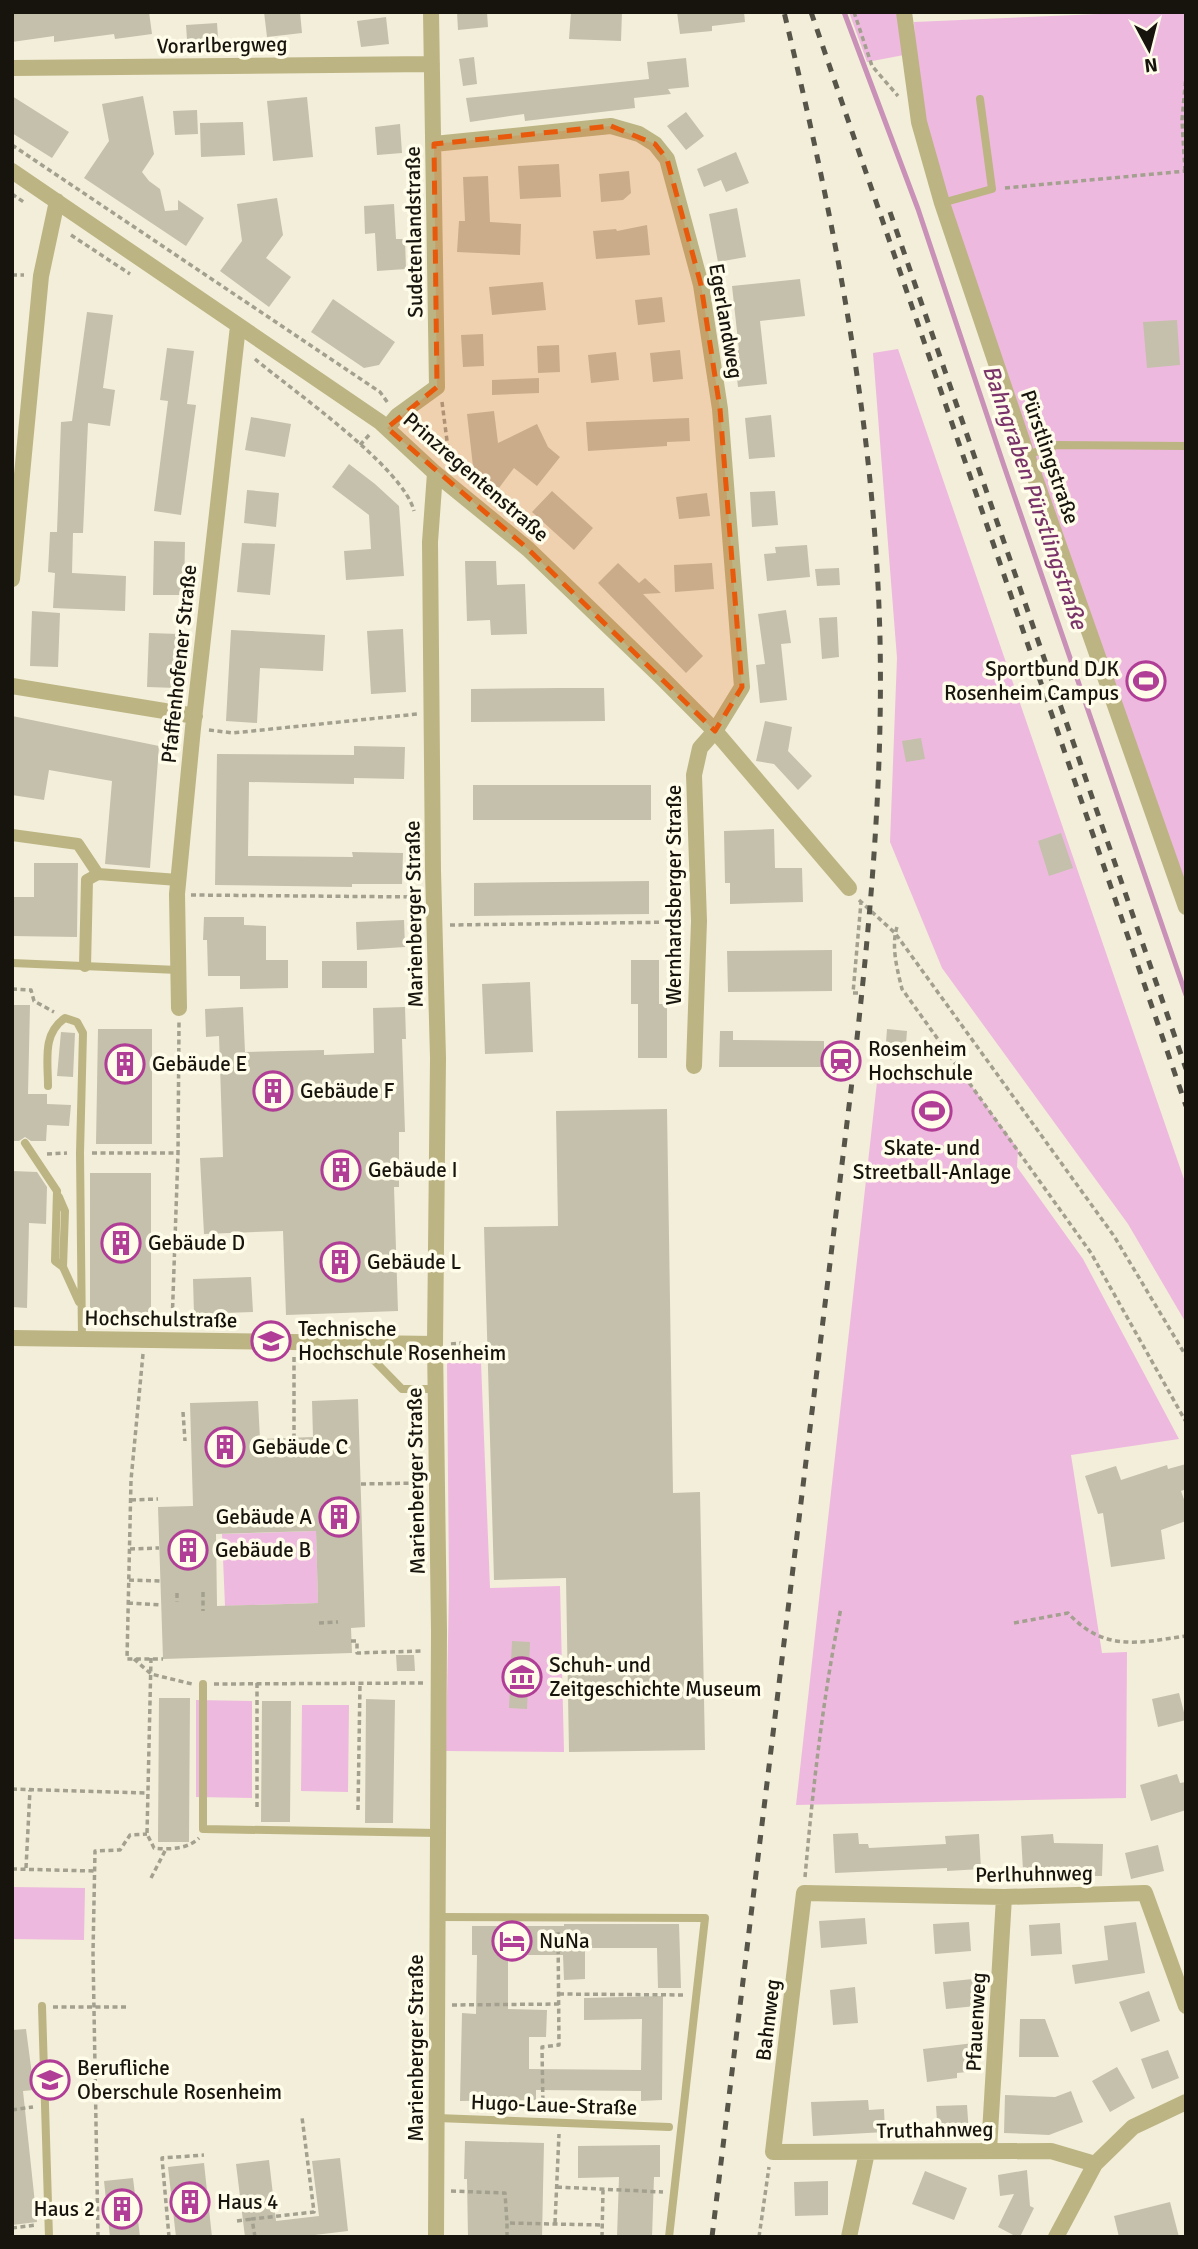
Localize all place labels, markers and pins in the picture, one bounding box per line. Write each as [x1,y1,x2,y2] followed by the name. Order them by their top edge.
[944,656,1119,706] place label: Sportbund DJK Rosenheim Campus
[1125,660,1167,702] sports icon: Sportbund DJK Rosenheim Campus
[868,1036,973,1086] place label: Rosenheim Hochschule
[820,1040,862,1082] station icon: Rosenheim Hochschule
[104,1043,146,1085] building icon: Gebäude E
[152,1051,247,1077] place label: Gebäude E
[252,1070,294,1112] building icon: Gebäude F
[300,1078,394,1104] place label: Gebäude F
[911,1090,953,1132] sports icon: Skate- und Streetball-Anlage
[853,1135,1011,1185] place label: Skate- und Streetball-Anlage
[320,1149,362,1191] building icon: Gebäude I
[368,1157,458,1183] place label: Gebäude I
[100,1222,142,1264] building icon: Gebäude D
[148,1230,245,1256] place label: Gebäude D
[319,1241,361,1283] building icon: Gebäude L
[367,1249,461,1275] place label: Gebäude L
[298,1316,506,1366] place label: Technische Hochschule Rosenheim
[250,1320,292,1362] school or university icon: Technische Hochschule Rosenheim
[204,1426,246,1468] building icon: Gebäude C
[252,1434,348,1460] place label: Gebäude C
[318,1496,360,1538] building icon: Gebäude A
[216,1504,312,1530] place label: Gebäude A
[167,1529,209,1571] building icon: Gebäude B
[215,1537,311,1563] place label: Gebäude B
[549,1652,761,1702] place label: Schuh- und Zeitgeschichte Museum
[501,1656,543,1698] museum icon: Schuh- und Zeitgeschichte Museum
[491,1920,533,1962] hotel icon: NuNa
[539,1928,590,1954] place label: NuNa
[77,2055,282,2105] place label: Berufliche Oberschule Rosenheim
[29,2059,71,2101] school or university icon: Berufliche Oberschule Rosenheim
[169,2181,211,2223] building icon: Haus 4
[101,2188,143,2230] building icon: Haus 2
[217,2189,278,2215] place label: Haus 4
[34,2196,95,2222] place label: Haus 2

